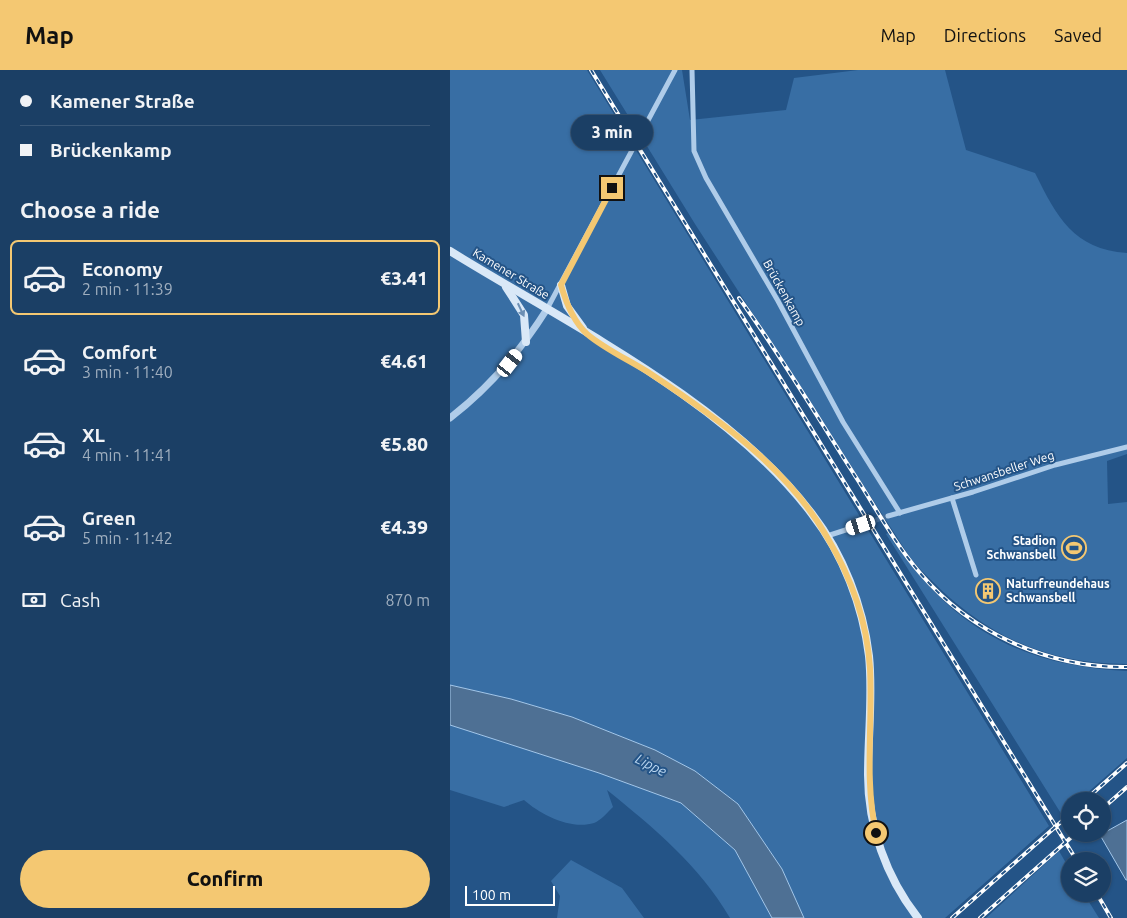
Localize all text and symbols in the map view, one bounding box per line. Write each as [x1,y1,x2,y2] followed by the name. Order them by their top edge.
[25,22,74,49] text: Map
[880,25,916,45] text: Map
[944,25,1026,45] text: Directions
[1054,25,1102,45] text: Saved
[50,90,195,112] text: Kamener Straße
[571,116,653,150] callout: 3 min
[592,123,632,141] text: 3 min
[50,139,172,161] text: Brückenkamp
[601,177,623,199] route end
[20,197,160,222] text: Choose a ride
[471,246,552,301] street label: Kamener Straße
[22,255,67,300] icon: car
[761,257,808,328] street label: Brückenkamp
[82,258,163,280] text: Economy
[380,267,428,289] text: €3.41
[82,280,173,298] text: 2 min · 11:39
[518,303,526,317] one-way arrow
[22,338,67,383] icon: car
[82,341,157,363] text: Comfort
[494,347,525,379] car
[380,350,428,372] text: €4.61
[82,363,173,381] text: 3 min · 11:40
[22,421,67,466] icon: car
[82,424,105,446] text: XL
[380,433,428,455] text: €5.80
[82,446,173,464] text: 4 min · 11:41
[952,448,1056,493] street label: Schwansbeller Weg
[22,504,67,549] icon: car
[82,507,136,529] text: Green
[844,513,877,537] car
[380,516,428,538] text: €4.39
[82,529,173,547] text: 5 min · 11:42
[987,534,1056,561] place label: Stadion Schwansbell
[1061,535,1087,561] sports icon: Stadion Schwansbell
[1006,577,1110,604] place label: Naturfreundehaus Schwansbell
[975,578,1001,604] building icon: Naturfreundehaus Schwansbell
[20,586,48,614] icon: cash
[60,589,101,611] text: Cash
[385,591,430,609] text: 870 m
[633,751,669,779] water label: Lippe
[1061,792,1111,902] map controls
[1061,792,1111,842] button: locate
[865,822,887,844] route start
[20,850,430,908] button: Confirm
[1061,852,1111,902] button: layers
[465,883,555,906] scale bar
[472,887,511,903] text: 100 m

